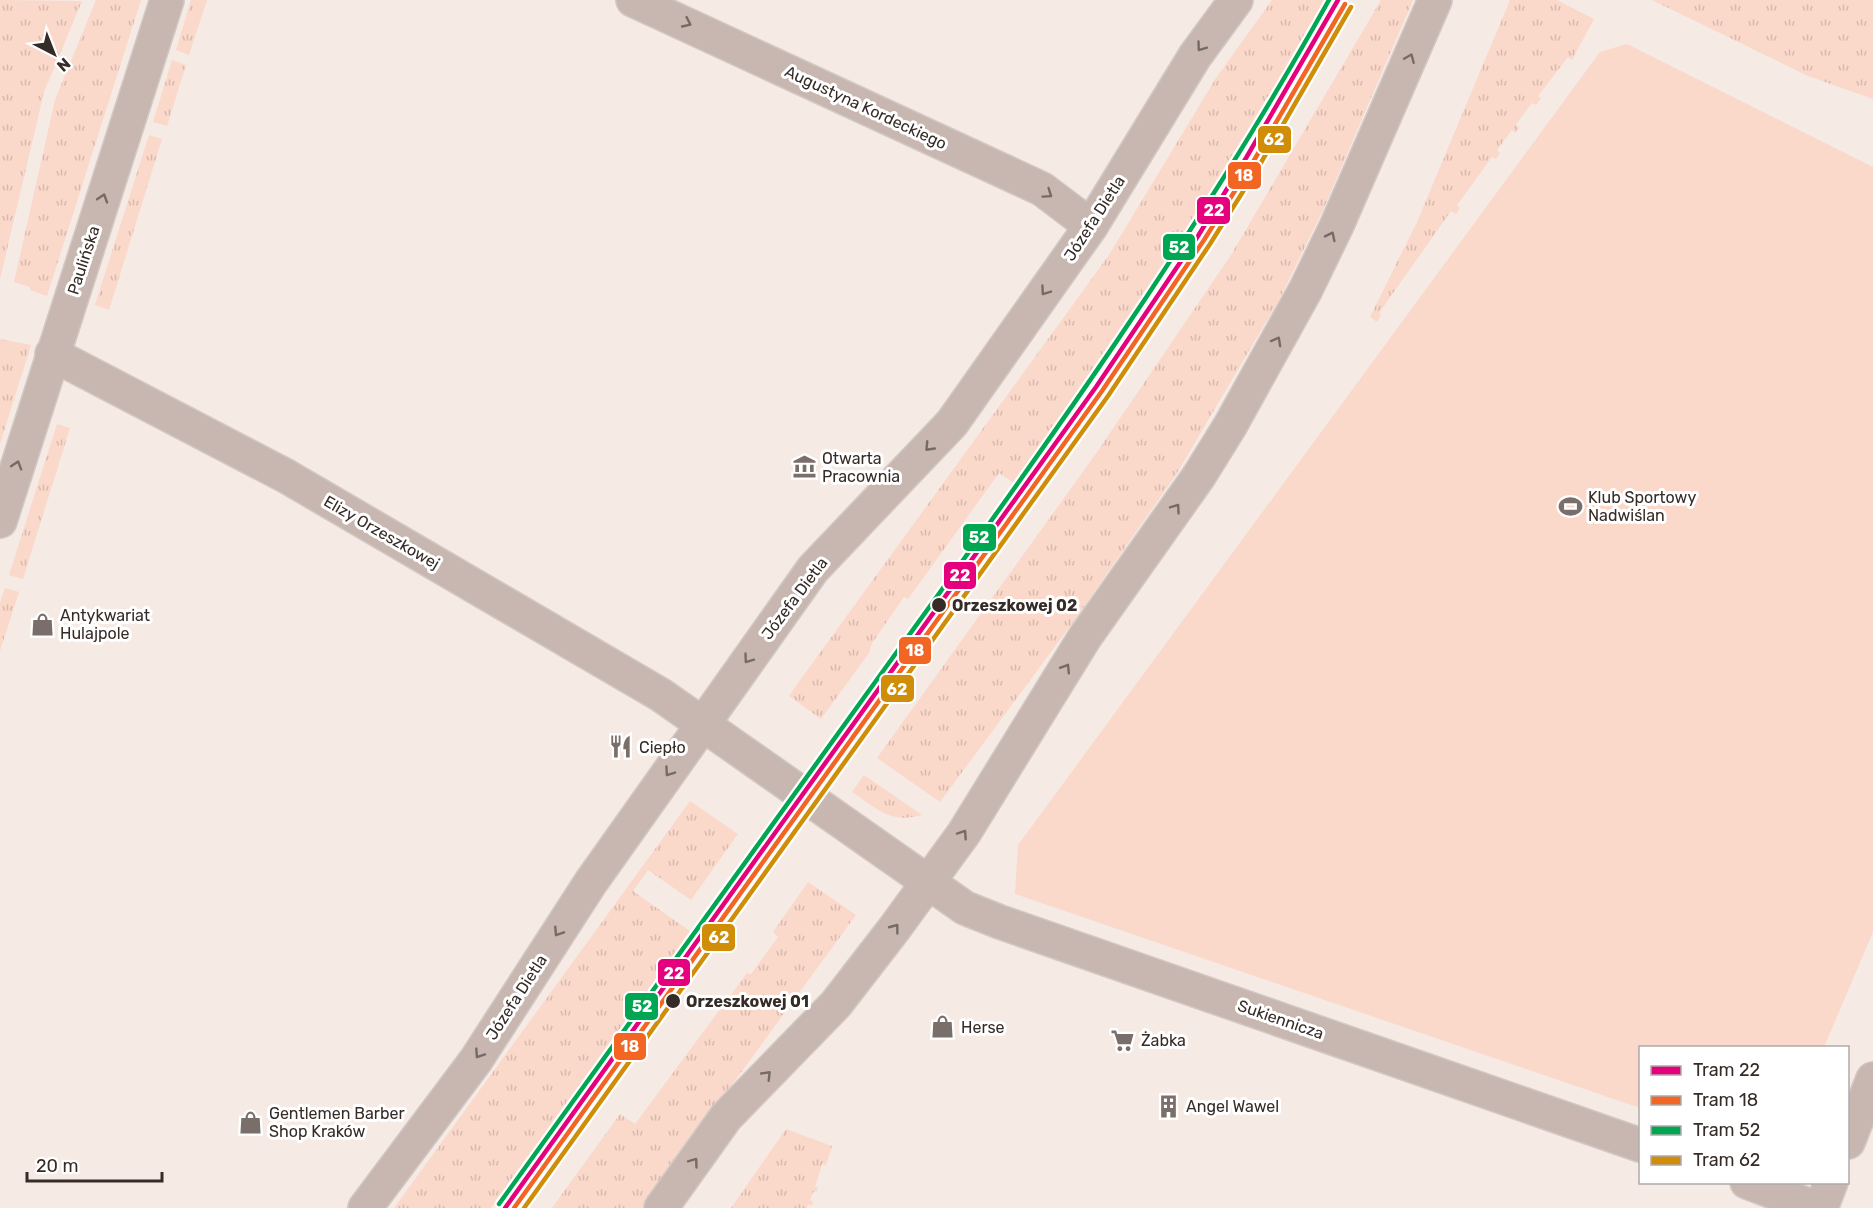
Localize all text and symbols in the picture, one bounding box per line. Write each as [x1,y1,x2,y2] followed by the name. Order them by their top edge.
[680,16,691,28] one-way arrow
[24,24,84,84] north arrow
[1197,41,1208,52] one-way arrow
[1403,53,1415,64] one-way arrow
[53,54,74,76] text: N
[782,62,950,153] street label: Augustyna Kordeckiego
[1257,125,1292,154] line badge: 62
[1264,130,1284,149] text: 62
[1227,161,1262,190] line badge: 18
[1235,166,1254,185] text: 18
[1060,172,1129,264] street label: Józefa Dietla
[1042,187,1053,198] one-way arrow
[95,193,108,204] one-way arrow
[1196,196,1231,225] line badge: 22
[1204,201,1224,220] text: 22
[63,223,103,297] street label: Paulińska
[1324,232,1336,243] one-way arrow
[1162,233,1196,261] line badge: 52
[1169,238,1189,257] text: 52
[1041,285,1052,296] one-way arrow
[1270,337,1281,347] one-way arrow
[925,441,936,451] one-way arrow
[822,449,900,486] place label: Otwarta Pracownia
[791,454,817,480] museum icon: Otwarta Pracownia
[10,460,23,471] one-way arrow
[1588,488,1696,525] place label: Klub Sportowy Nadwiślan
[320,492,443,573] street label: Elizy Orzeszkowej
[1557,493,1583,519] sports icon: Klub Sportowy Nadwiślan
[1169,503,1180,514] one-way arrow
[962,523,997,552] line badge: 52
[969,528,989,547] text: 52
[757,554,831,643] street label: Józefa Dietla
[943,561,977,590] line badge: 22
[950,566,970,585] text: 22
[930,596,948,614] marker: Orzeszkowej 02
[952,596,1077,615] place label: Orzeszkowej 02
[60,606,150,643] place label: Antykwariat Hulajpole
[29,611,55,637] shop icon: Antykwariat Hulajpole
[898,636,932,665] line badge: 18
[906,641,925,660] text: 18
[744,652,755,663] one-way arrow
[1058,664,1070,674] one-way arrow
[880,674,915,703] line badge: 62
[887,680,907,699] text: 62
[608,734,634,760] restaurant icon: Ciepło
[639,738,686,757] place label: Ciepło
[665,765,676,776] one-way arrow
[956,829,967,840] one-way arrow
[701,923,736,952] line badge: 62
[887,924,898,935] one-way arrow
[554,926,566,936] one-way arrow
[709,928,729,947] text: 62
[482,951,551,1043] street label: Józefa Dietla
[657,958,691,987] line badge: 22
[664,964,684,983] text: 22
[624,992,659,1021] line badge: 52
[664,992,682,1010] marker: Orzeszkowej 01
[686,992,809,1011] place label: Orzeszkowej 01
[1235,996,1326,1043] street label: Sukiennicza
[632,997,652,1016] text: 52
[930,1014,956,1040] shop icon: Herse
[961,1018,1005,1037] place label: Herse
[1110,1027,1136,1053] supermarket icon: Żabka
[1141,1031,1186,1050] place label: Żabka
[613,1032,647,1061] line badge: 18
[621,1037,640,1056] text: 18
[1639,1046,1849,1184] legend
[475,1048,486,1059] one-way arrow
[1693,1059,1760,1081] text: Tram 22
[760,1071,771,1082] one-way arrow
[1693,1089,1758,1111] text: Tram 18
[1155,1093,1181,1119] building icon: Angel Wawel
[1186,1097,1279,1116] place label: Angel Wawel
[269,1104,405,1141] place label: Gentlemen Barber Shop Kraków
[238,1109,264,1135] shop icon: Gentlemen Barber Shop Kraków
[1693,1119,1760,1141] text: Tram 52
[27,1145,162,1183] scale bar
[1693,1149,1760,1171] text: Tram 62
[36,1155,78,1177] text: 20 m
[687,1158,698,1169] one-way arrow

